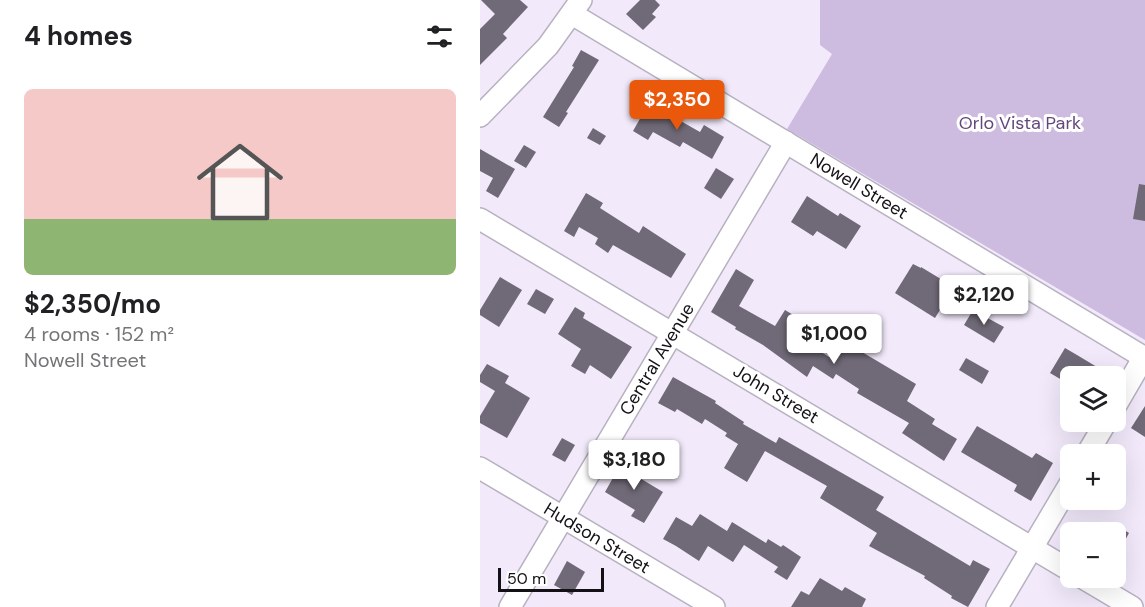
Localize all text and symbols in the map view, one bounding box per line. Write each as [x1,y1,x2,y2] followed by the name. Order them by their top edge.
[24,19,133,53] text: 4 homes
[423,20,456,53] icon: filters
[628,80,726,131] pin: $2,350
[643,86,711,112] text: $2,350
[959,111,1081,135] park label: Orlo Vista Park
[186,128,294,236] icon: home
[806,147,912,225] street label: Nowell Street
[935,275,1033,326] pin: $2,120
[953,281,1015,307] text: $2,120
[24,287,161,321] text: $2,350/mo
[614,298,700,420] street label: Central Avenue
[785,314,883,365] pin: $1,000
[801,320,867,346] text: $1,000
[24,321,174,347] text: 4 rooms · 152 m²
[24,347,146,373] text: Nowell Street
[729,359,823,429] street label: John Street
[1060,366,1126,588] map controls
[1060,366,1126,432] button: layers
[585,440,683,491] pin: $3,180
[1060,444,1126,510] button: +
[602,446,666,472] text: $3,180
[540,497,654,579] street label: Hudson Street
[1060,522,1126,588] button: −
[498,565,604,592] scale bar
[507,568,546,589] text: 50 m

